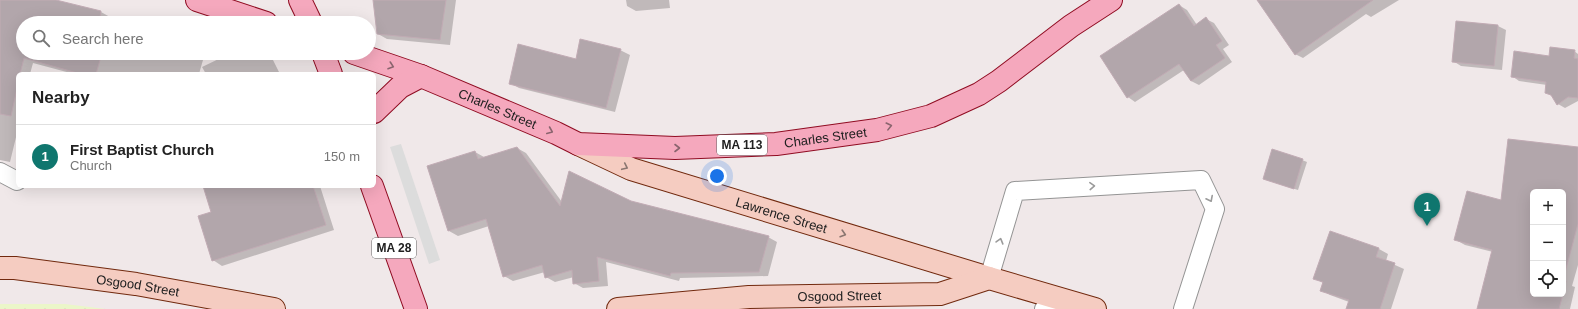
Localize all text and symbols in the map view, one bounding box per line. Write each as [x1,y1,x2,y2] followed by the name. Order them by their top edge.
[16,16,376,60] search box
[30,27,52,49] icon: search
[62,30,144,47] text: Search here
[387,61,394,70] one-way arrow
[456,85,539,132] street label: Charles Street
[32,88,90,107] text: Nearby
[886,123,893,131] one-way arrow
[783,124,868,150] street label: Charles Street
[545,126,553,134] one-way arrow
[717,135,767,155] road number: MA 113
[70,141,214,158] text: First Baptist Church
[674,144,680,152] one-way arrow
[41,149,49,164] text: 1
[324,149,360,164] text: 150 m
[70,158,112,173] text: Church
[621,162,629,170] one-way arrow
[707,166,727,186] your location
[1089,182,1095,191] one-way arrow
[1530,189,1566,297] map controls
[1530,189,1566,225] button: +
[1414,193,1440,226] pin: 1
[734,194,829,236] street label: Lawrence Street
[1205,195,1213,202] one-way arrow
[1530,225,1566,261] button: −
[839,229,846,238] one-way arrow
[995,237,1004,244] one-way arrow
[372,238,416,258] road number: MA 28
[1530,261,1566,297] button: locate
[95,271,181,299] street label: Osgood Street
[797,287,882,304] street label: Osgood Street

